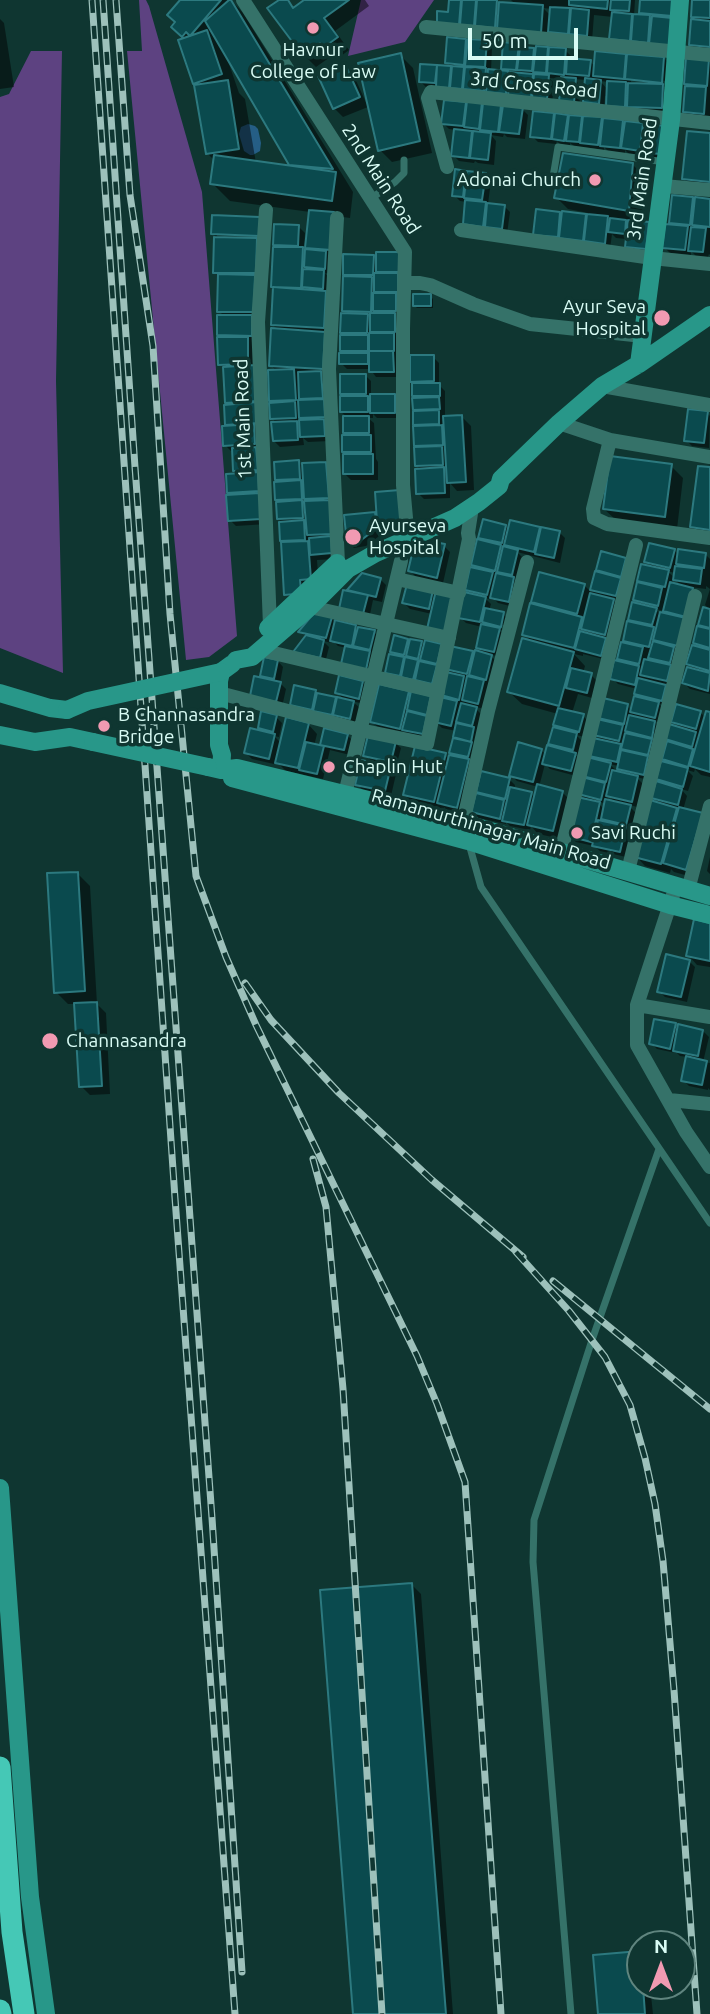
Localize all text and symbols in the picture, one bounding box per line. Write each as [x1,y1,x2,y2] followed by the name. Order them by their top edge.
[472,14,582,58] scale bar
[305,20,321,36] marker: Havnur College of Law
[481,28,528,52] text: 50 m
[250,39,376,83] place label: Havnur College of Law
[469,67,599,103] street label: 3rd Cross Road
[622,116,662,242] street label: 3rd Main Road
[337,120,425,238] street label: 2nd Main Road
[457,169,581,191] place label: Adonai Church
[587,172,603,188] marker: Adonai Church
[563,296,646,340] place label: Ayur Seva Hospital
[652,308,672,328] marker: Ayur Seva Hospital
[230,358,256,480] street label: 1st Main Road
[369,515,446,559] place label: Ayurseva Hospital
[343,527,363,547] marker: Ayurseva Hospital
[118,704,255,748] place label: B Channasandra Bridge
[96,718,112,734] marker: B Channasandra Bridge
[343,756,443,778] place label: Chaplin Hut
[321,759,337,775] marker: Chaplin Hut
[369,784,613,874] street label: Ramamurthinagar Main Road
[591,822,676,844] place label: Savi Ruchi
[569,825,585,841] marker: Savi Ruchi
[66,1030,187,1052] place label: Channasandra
[40,1031,60,1051] marker: Channasandra
[626,1930,696,2000] north arrow
[654,1935,668,1957] text: N

